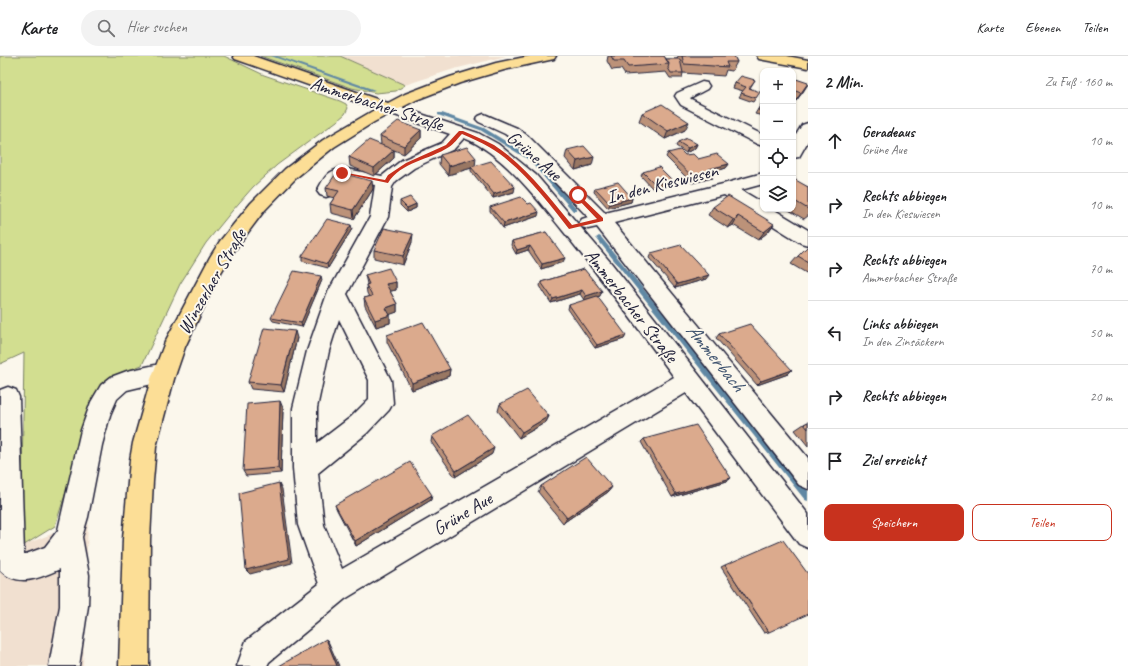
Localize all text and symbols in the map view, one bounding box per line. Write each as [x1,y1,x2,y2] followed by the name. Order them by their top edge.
[81,10,361,46] search box
[20,16,57,40] text: Karte
[95,17,117,39] icon: search
[127,18,187,37] text: Hier suchen
[976,19,1003,36] text: Karte
[1025,19,1060,36] text: Ebenen
[1082,19,1108,36] text: Teilen
[760,68,796,212] map controls
[760,68,796,104] button: +
[307,71,448,137] street label: Ammerbacher Straße
[824,72,863,93] text: 2 Min.
[1045,74,1112,90] text: Zu Fuß · 160 m
[760,104,796,140] button: −
[862,123,915,142] text: Geradeaus
[502,125,568,187] street label: Grüne Aue
[824,130,846,152] icon: ahead
[1090,133,1112,149] text: 10 m
[760,140,796,176] button: locate
[862,142,907,158] text: Grüne Aue
[604,158,721,209] street label: In den Kieswiesen
[333,164,351,182] route end
[760,176,796,212] button: layers
[569,186,587,204] route start
[862,187,946,206] text: Rechts abbiegen
[824,194,846,216] icon: right
[1090,197,1112,213] text: 10 m
[862,206,940,222] text: In den Kieswiesen
[172,223,253,338] street label: Winzerlaer Straße
[579,244,684,369] street label: Ammerbacher Straße
[862,251,946,270] text: Rechts abbiegen
[824,258,846,280] icon: right
[1090,261,1112,277] text: 70 m
[862,270,956,286] text: Ammerbacher Straße
[862,315,938,334] text: Links abbiegen
[681,318,752,398] water label: Ammerbach
[824,322,846,344] icon: left
[1090,325,1112,341] text: 50 m
[862,334,944,350] text: In den Zinsäckern
[824,386,846,408] icon: right
[862,387,946,406] text: Rechts abbiegen
[1090,389,1112,405] text: 20 m
[824,450,846,472] icon: arrive
[862,451,925,470] text: Ziel erreicht
[428,486,498,541] street label: Grüne Aue
[824,504,964,541] button: Speichern
[972,504,1112,541] button: Teilen

